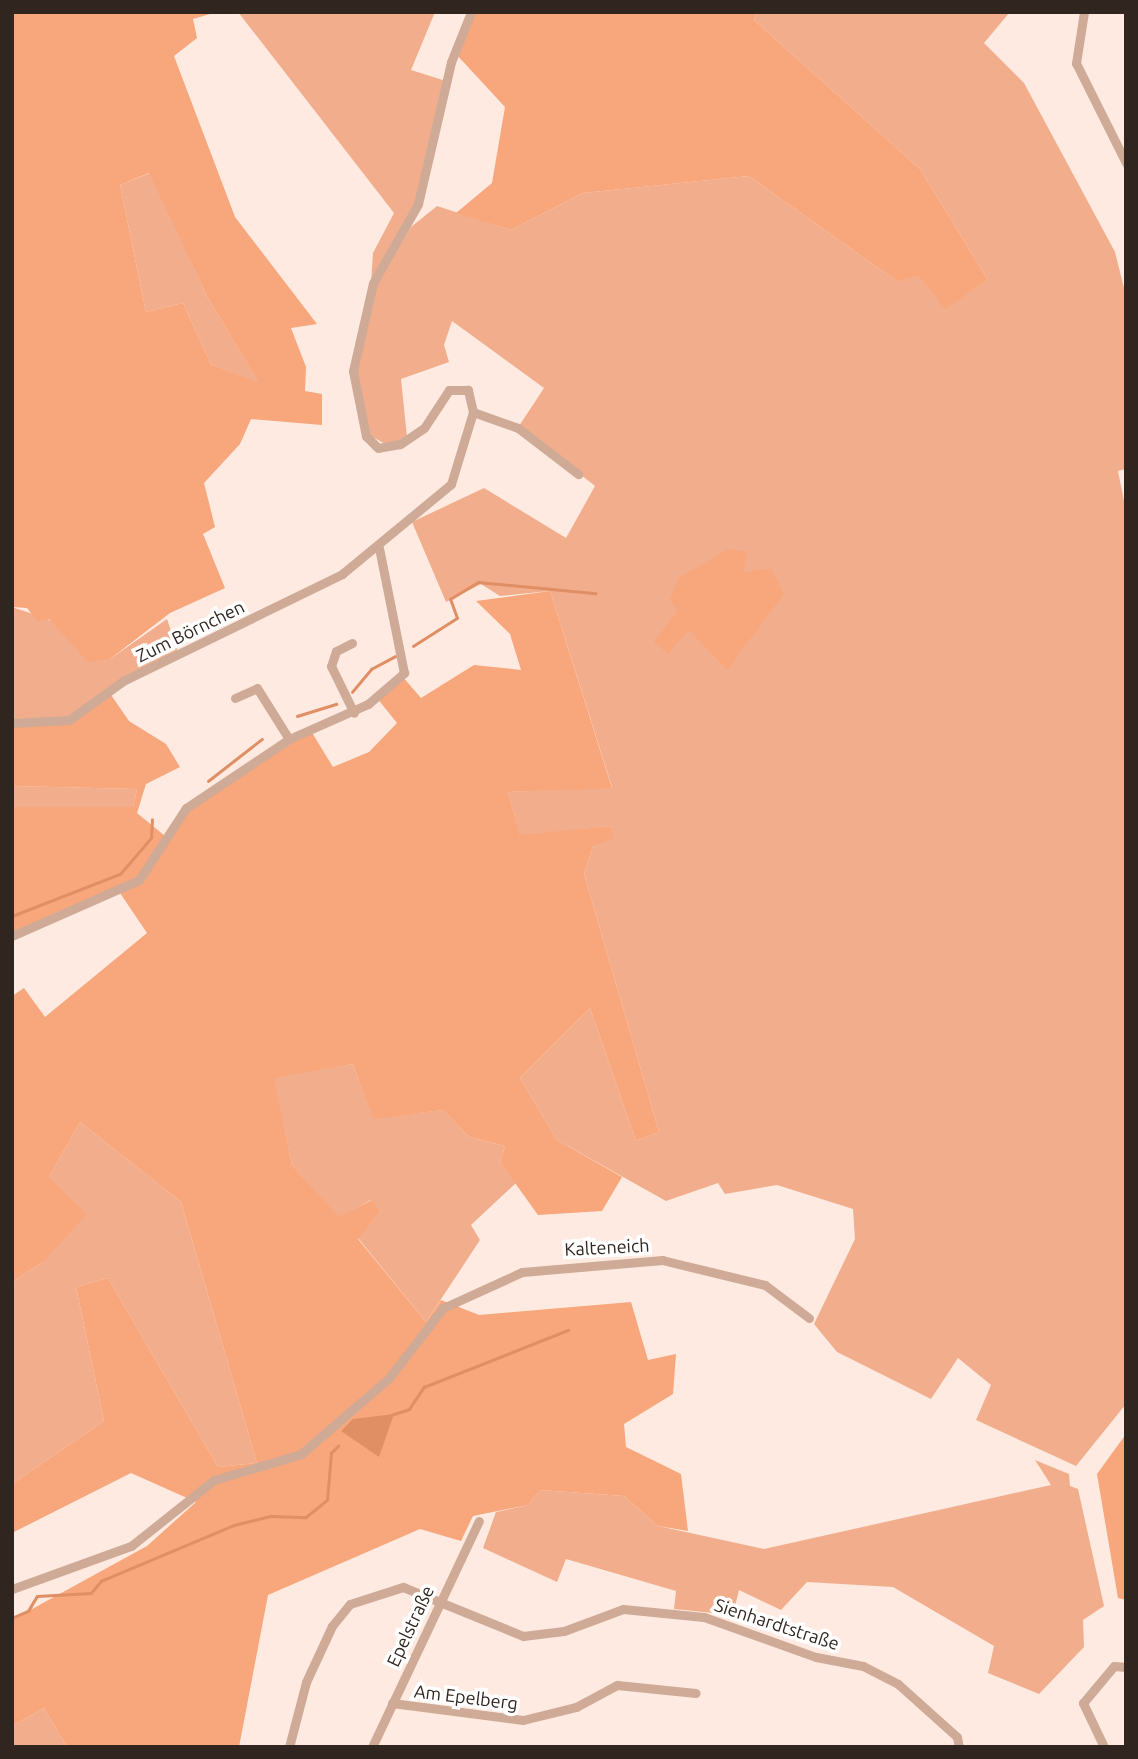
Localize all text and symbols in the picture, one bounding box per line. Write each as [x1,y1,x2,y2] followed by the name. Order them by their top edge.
[132,595,248,667] street label: Zum Börnchen
[564,1234,650,1260] street label: Kalteneich
[382,1582,438,1670] street label: Epelstraße
[712,1594,842,1654] street label: Sienhardtstraße
[413,1680,519,1714] street label: Am Epelberg

